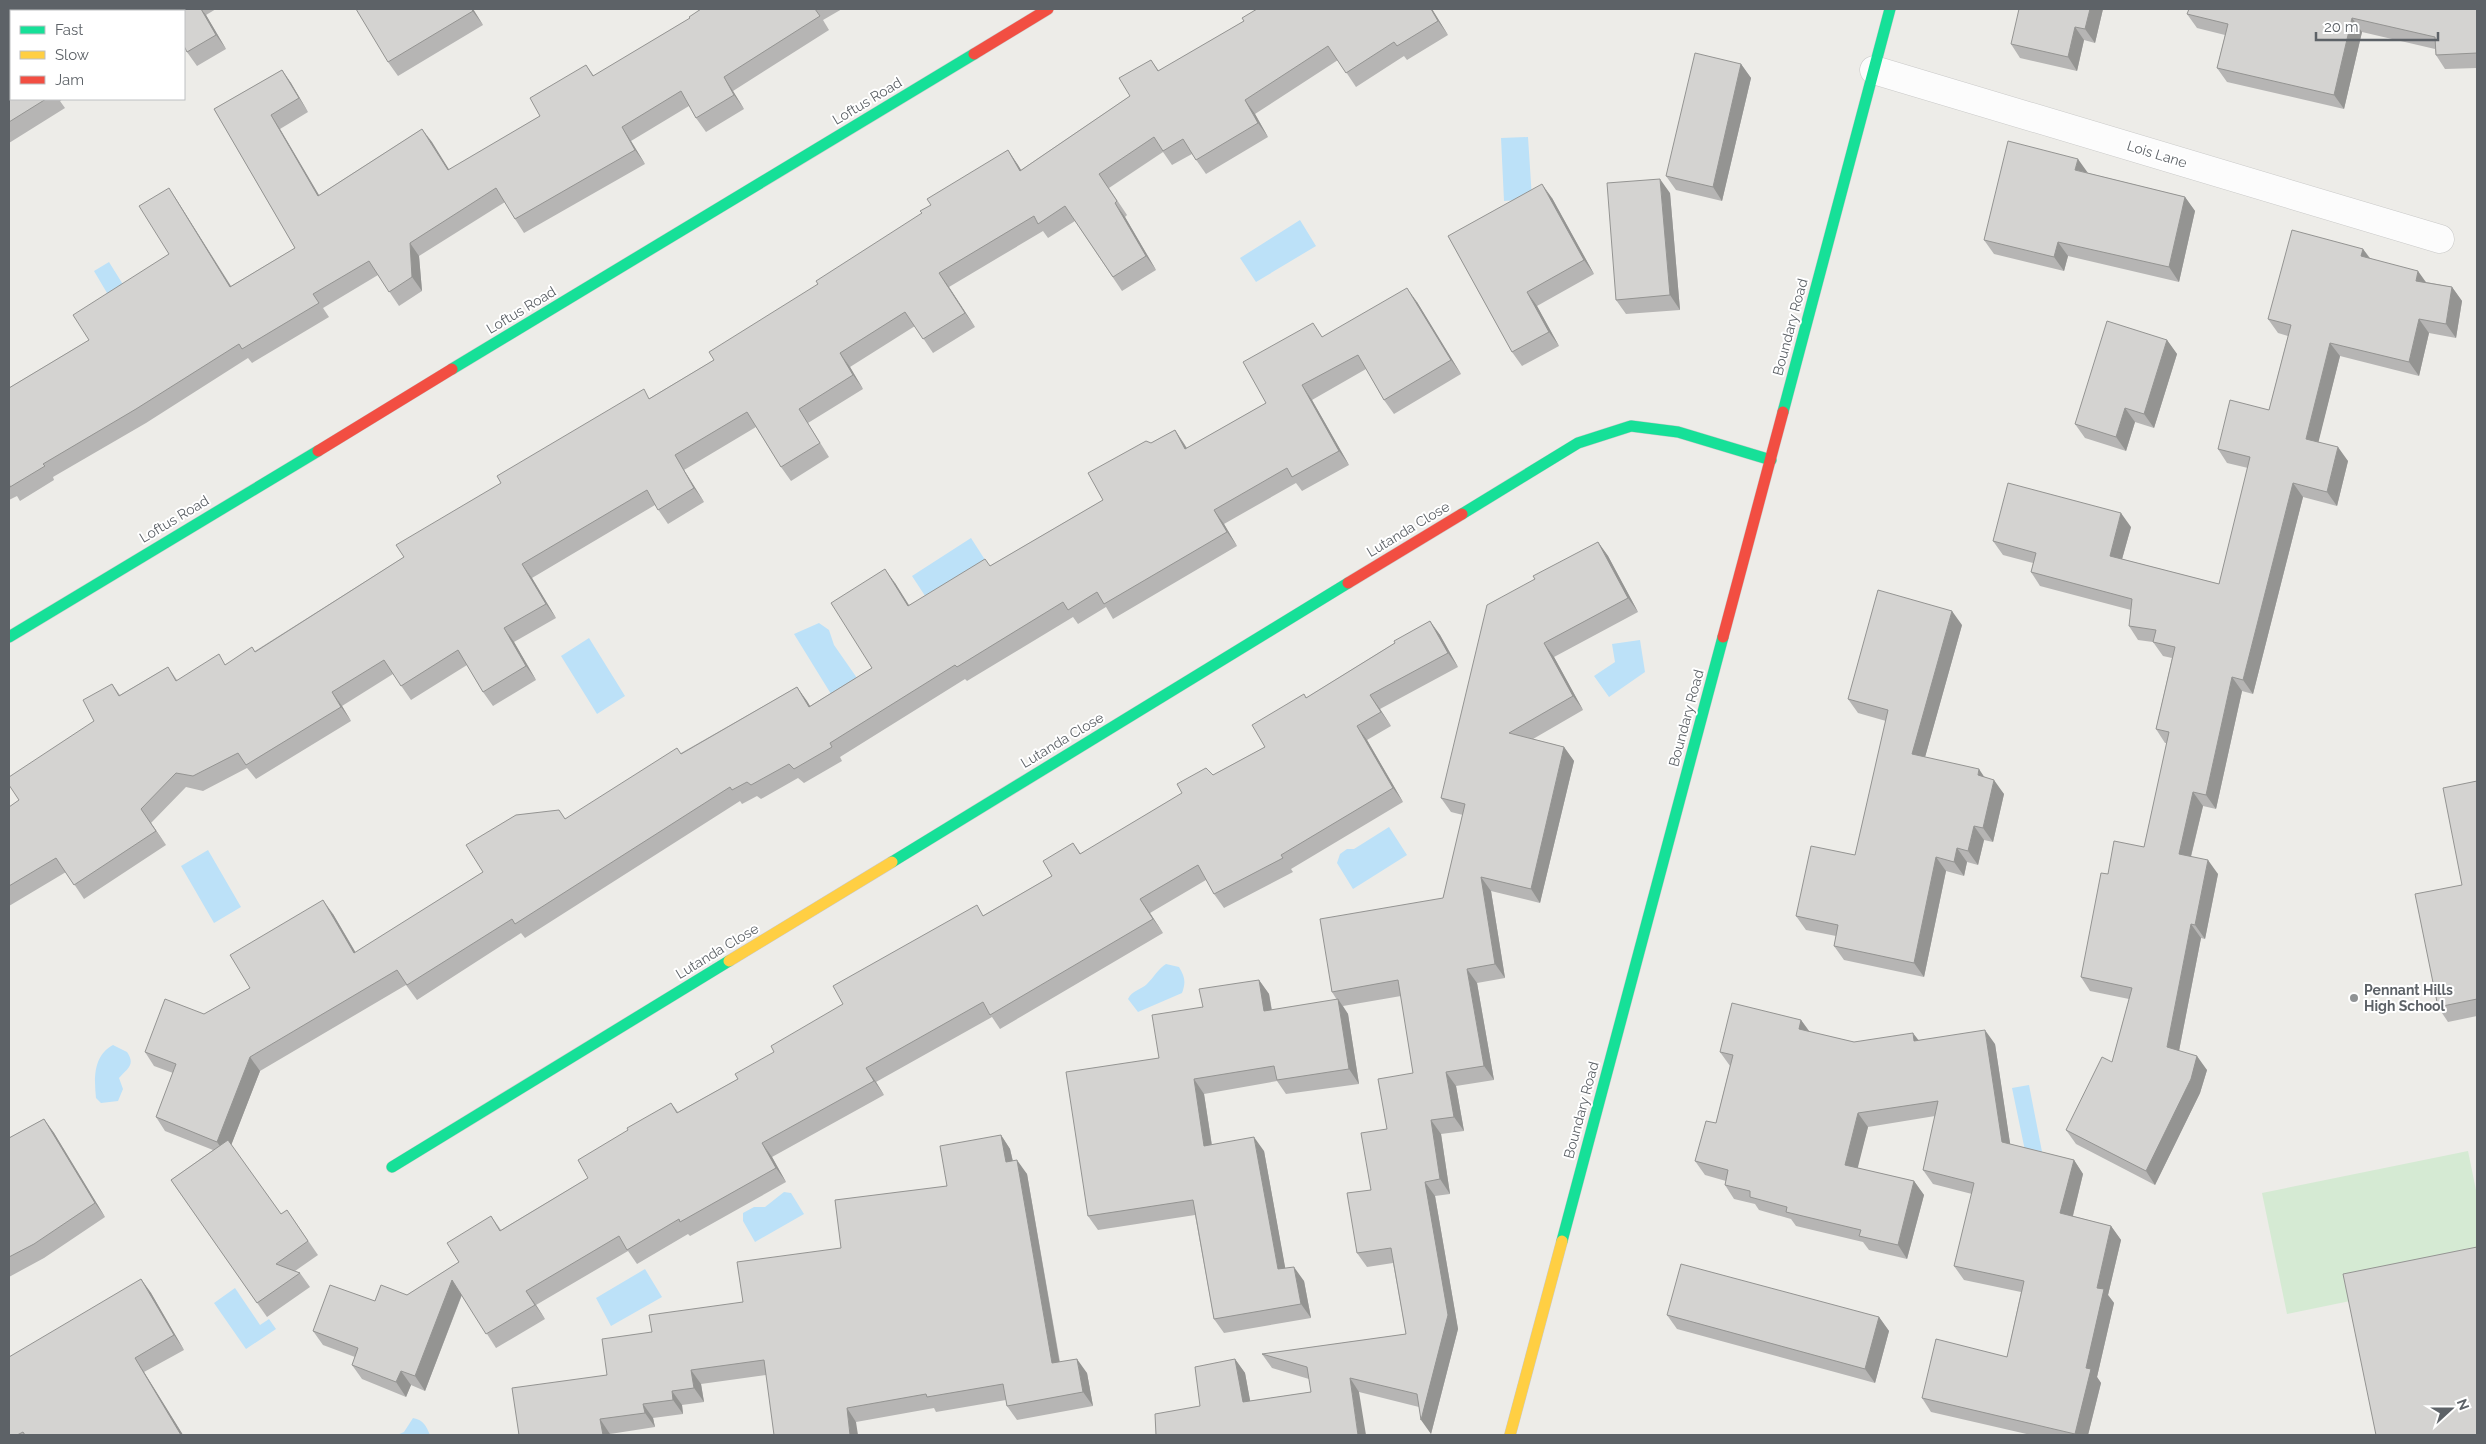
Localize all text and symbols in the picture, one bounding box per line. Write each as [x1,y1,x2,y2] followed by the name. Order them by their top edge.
[10,10,185,100] legend
[2316,10,2438,42] scale bar
[2324,18,2359,36] text: 20 m
[55,21,83,39] text: Fast
[55,46,89,64] text: Slow
[55,71,84,89] text: Jam
[830,74,904,128] street label: Loftus Road
[2125,137,2189,171] street label: Lois Lane
[1769,277,1811,377] street label: Boundary Road
[484,283,558,337] street label: Loftus Road
[137,492,211,546] street label: Loftus Road
[1364,498,1452,560] street label: Lutanda Close
[1665,668,1707,768] street label: Boundary Road
[1018,709,1106,771] street label: Lutanda Close
[673,920,761,982] street label: Lutanda Close
[2364,982,2453,1014] place label: Pennant Hills High School
[2348,992,2360,1004] marker: Pennant Hills High School
[1560,1060,1602,1160] street label: Boundary Road
[2426,1384,2476,1434] north arrow
[2454,1396,2473,1412] text: N

